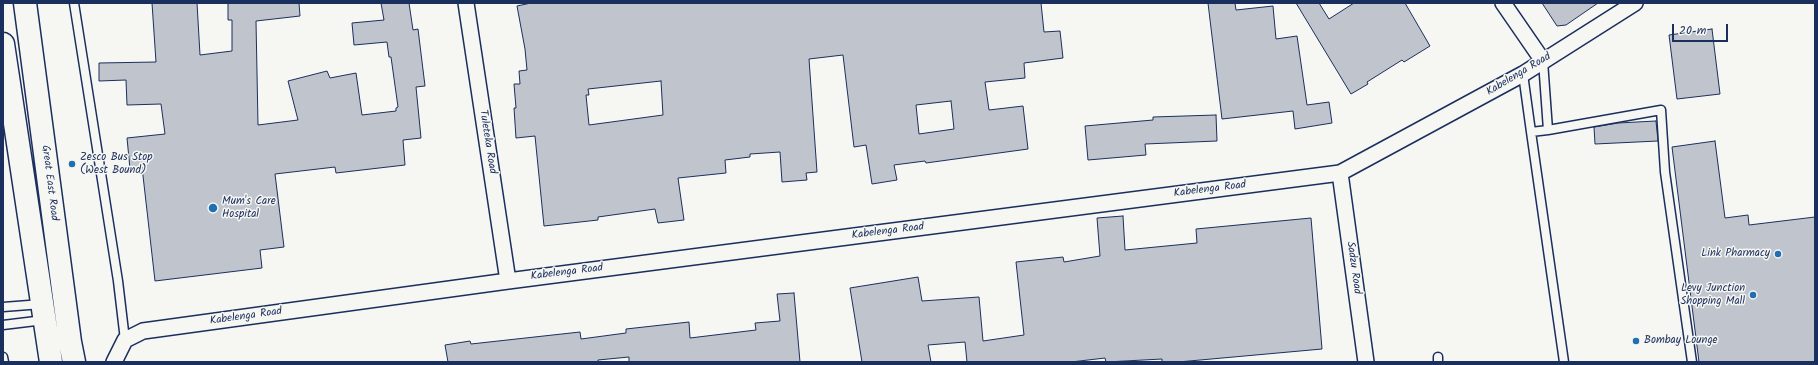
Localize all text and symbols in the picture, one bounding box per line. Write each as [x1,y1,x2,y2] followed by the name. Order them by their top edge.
[1674,16,1730,42] scale bar
[1679,21,1706,40] text: 20 m
[1484,51,1554,99] street label: Kabelenga Road
[475,109,499,175] street label: Tuleteka Road
[38,144,60,222] street label: Great East Road
[80,151,152,177] place label: Zesco Bus Stop (West Bound)
[67,159,77,169] marker: Zesco Bus Stop (West Bound)
[1173,179,1247,201] street label: Kabelenga Road
[222,195,276,221] place label: Mum's Care Hospital
[207,202,219,214] marker: Mum's Care Hospital
[851,221,925,243] street label: Kabelenga Road
[1343,241,1363,295] street label: Sadzu Road
[1701,247,1770,261] place label: Link Pharmacy
[1773,249,1783,259] marker: Link Pharmacy
[530,262,604,284] street label: Kabelenga Road
[1680,282,1745,308] place label: Levy Junction Shopping Mall
[1748,290,1758,300] marker: Levy Junction Shopping Mall
[209,305,283,329] street label: Kabelenga Road
[1644,334,1718,348] place label: Bombay Lounge
[1631,336,1641,346] marker: Bombay Lounge

